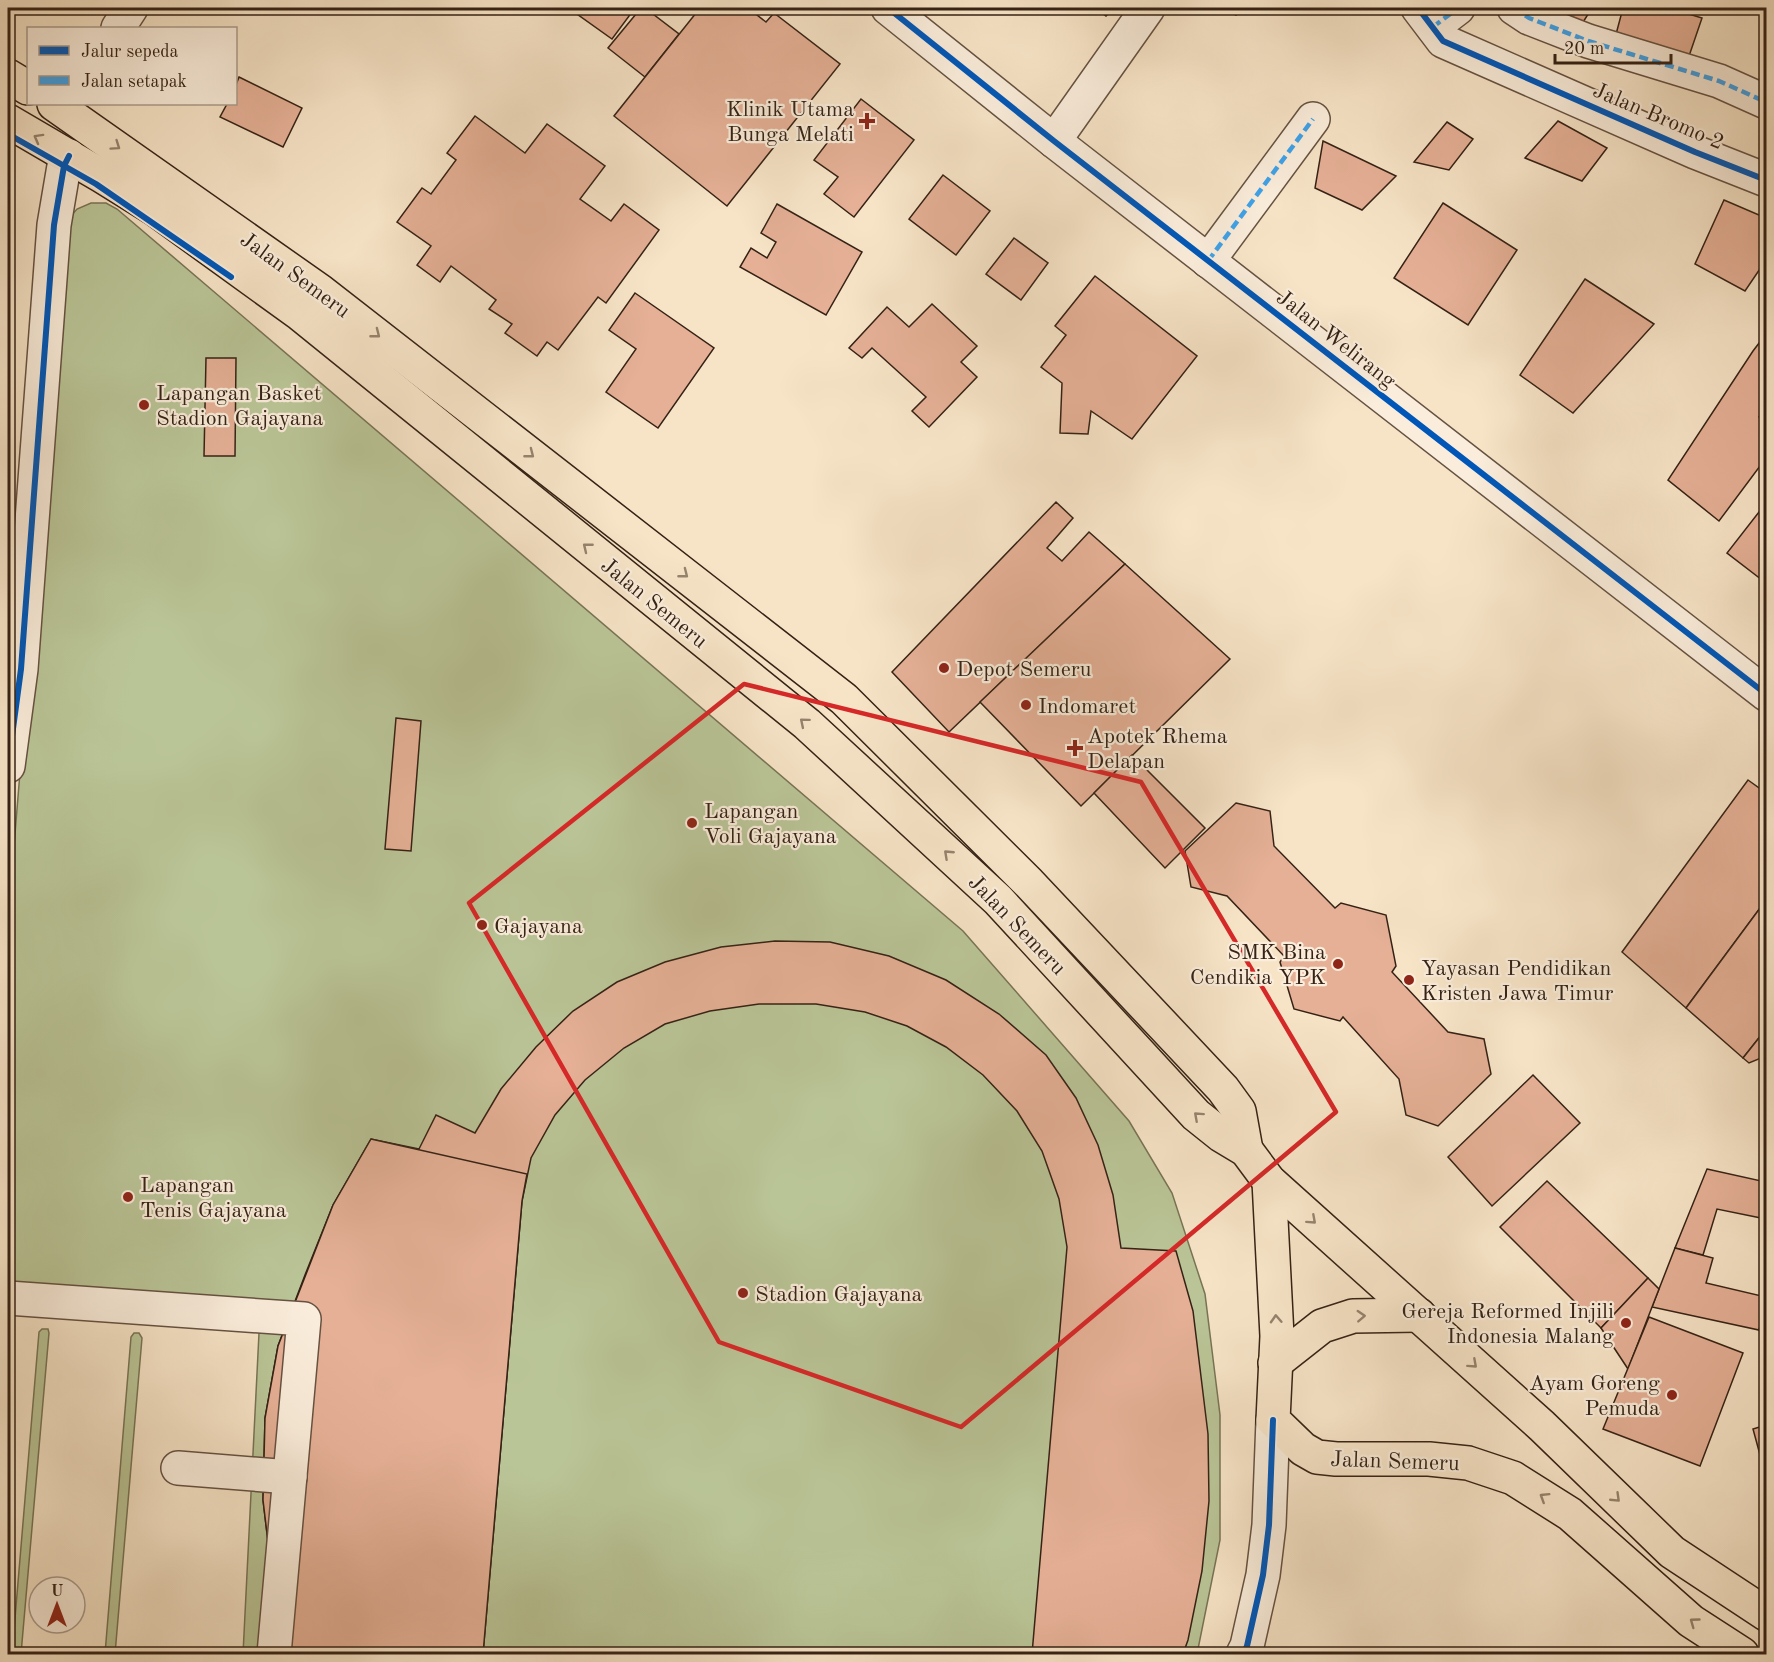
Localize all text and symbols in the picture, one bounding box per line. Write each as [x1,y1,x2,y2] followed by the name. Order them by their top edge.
[27,27,237,105] legend
[1555,27,1670,65] scale bar
[1564,40,1604,58] text: 20 m
[81,43,179,61] text: Jalur sepeda
[81,73,187,91] text: Jalan setapak
[1589,79,1727,154] street label: Jalan Bromo 2
[726,99,854,146] place label: Klinik Utama Bunga Melati
[858,112,876,130] marker: Klinik Utama Bunga Melati
[34,134,45,146] one-way arrow
[110,139,121,150] one-way arrow
[236,229,354,323] street label: Jalan Semeru
[1272,286,1400,393] street label: Jalan Welirang
[369,327,380,338] one-way arrow
[156,383,324,430] place label: Lapangan Basket Stadion Gajayana
[137,398,151,412] marker: Lapangan Basket Stadion Gajayana
[523,447,534,458] one-way arrow
[583,543,594,554] one-way arrow
[596,554,711,653] street label: Jalan Semeru
[677,567,688,578] one-way arrow
[956,659,1092,681] place label: Depot Semeru
[937,661,951,675] marker: Depot Semeru
[1038,696,1136,718] place label: Indomaret
[1019,698,1033,712] marker: Indomaret
[800,718,811,729] one-way arrow
[1087,726,1228,773] place label: Apotek Rhema Delapan
[1068,741,1082,755] marker: Apotek Rhema Delapan
[704,801,837,848] place label: Lapangan Voli Gajayana
[685,816,699,830] marker: Lapangan Voli Gajayana
[944,850,954,861] one-way arrow
[964,871,1070,980] street label: Jalan Semeru
[494,916,583,938] place label: Gajayana
[475,918,489,932] marker: Gajayana
[1190,942,1326,989] place label: SMK Bina Cendikia YPK
[1331,957,1345,971] marker: SMK Bina Cendikia YPK
[1421,958,1614,1005] place label: Yayasan Pendidikan Kristen Jawa Timur
[1402,973,1416,987] marker: Yayasan Pendidikan Kristen Jawa Timur
[1195,1112,1205,1123] one-way arrow
[140,1175,287,1222] place label: Lapangan Tenis Gajayana
[121,1190,135,1204] marker: Lapangan Tenis Gajayana
[1306,1213,1316,1224] one-way arrow
[755,1284,923,1306] place label: Stadion Gajayana
[736,1286,750,1300] marker: Stadion Gajayana
[1401,1301,1614,1348] place label: Gereja Reformed Injili Indonesia Malang
[1356,1309,1365,1322] one-way arrow
[1270,1315,1283,1324] one-way arrow
[1619,1316,1633,1330] marker: Gereja Reformed Injili Indonesia Malang
[1467,1357,1477,1368] one-way arrow
[1529,1373,1660,1420] place label: Ayam Goreng Pemuda
[1665,1388,1679,1402] marker: Ayam Goreng Pemuda
[1330,1449,1460,1475] street label: Jalan Semeru
[1608,1490,1619,1501] one-way arrow
[1540,1493,1550,1505] one-way arrow
[27,1575,87,1635] north arrow
[51,1584,64,1600] text: U
[1689,1618,1700,1629] one-way arrow

